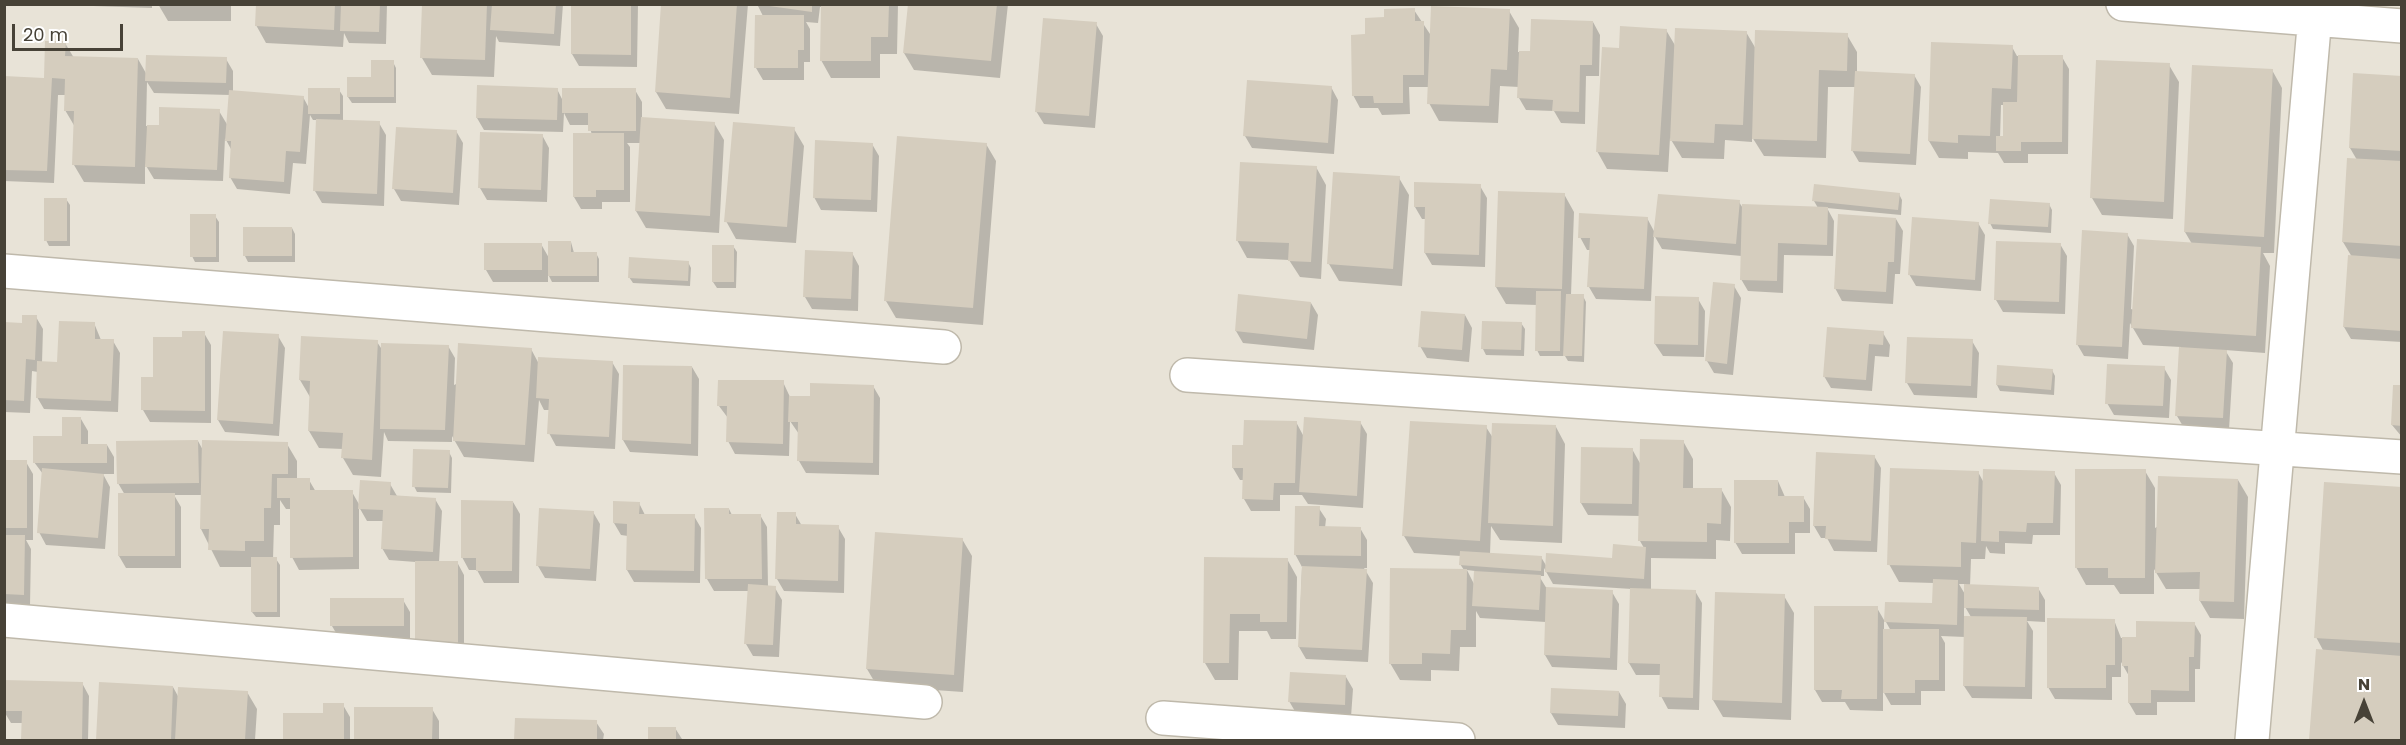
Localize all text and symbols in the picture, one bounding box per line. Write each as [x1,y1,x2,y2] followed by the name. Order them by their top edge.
[15,12,126,50] scale bar
[23,22,68,47] text: 20 m
[2334,673,2394,733] north arrow
[2358,673,2370,696] text: N

